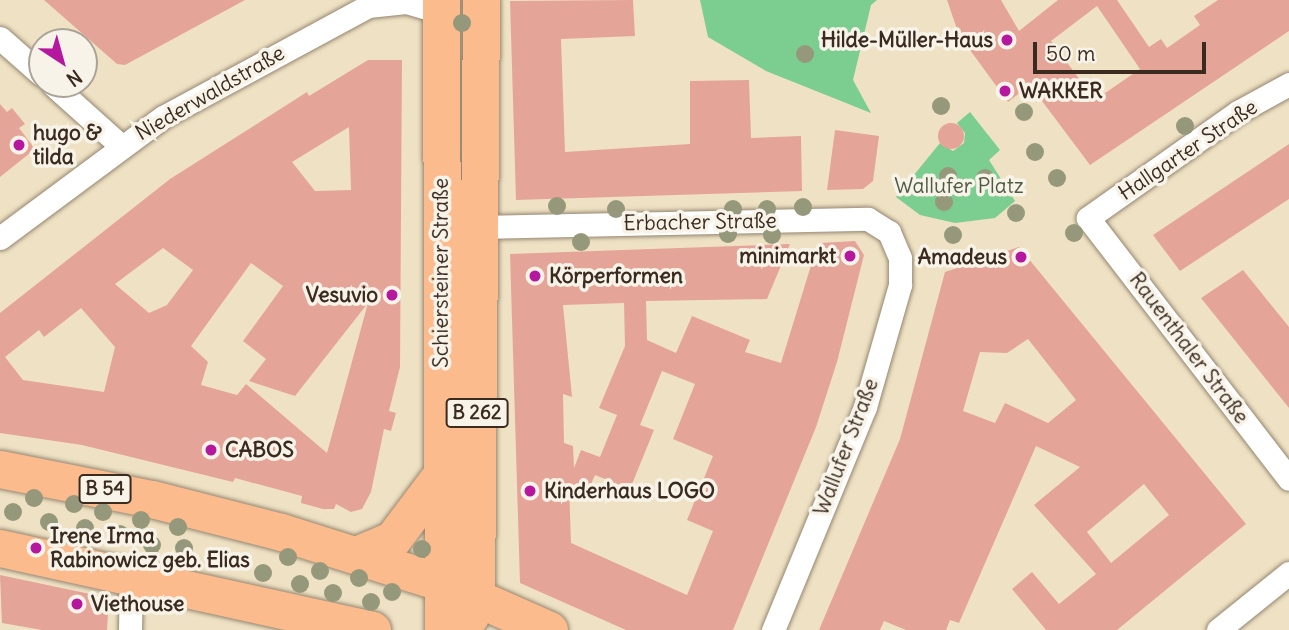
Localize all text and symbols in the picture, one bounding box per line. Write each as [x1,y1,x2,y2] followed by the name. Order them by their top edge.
[821,27,993,53] place label: Hilde-Müller-Haus
[28,28,98,98] north arrow
[1037,28,1210,72] scale bar
[999,32,1015,48] marker: Hilde-Müller-Haus
[131,40,289,146] street label: Niederwaldstraße
[1046,40,1095,67] text: 50 m
[62,65,87,92] text: N
[1019,78,1103,104] place label: WAKKER
[997,83,1013,99] marker: WAKKER
[1114,94,1262,206] street label: Hallgarter Straße
[33,120,102,170] place label: hugo & tilda
[11,137,27,153] marker: hugo & tilda
[894,173,1024,199] park label: Wallufer Platz
[428,178,454,368] street label: Schiersteiner Straße
[623,208,777,236] street label: Erbacher Straße
[739,243,836,269] place label: minimarkt
[918,244,1007,270] place label: Amadeus
[842,248,858,264] marker: minimarkt
[1013,249,1029,265] marker: Amadeus
[549,263,683,289] place label: Körperformen
[1124,267,1254,429] street label: Rauenthaler Straße
[527,268,543,284] marker: Körperformen
[306,282,378,308] place label: Vesuvio
[384,287,400,303] marker: Vesuvio
[808,375,884,519] street label: Wallufer Straße
[446,398,508,428] road number: B 262
[225,437,294,463] place label: CABOS
[203,442,219,458] marker: CABOS
[77,474,133,504] road number: B 54
[544,478,715,504] place label: Kinderhaus LOGO
[522,483,538,499] marker: Kinderhaus LOGO
[50,523,250,573] place label: Irene Irma Rabinowicz geb. Elias
[28,540,44,556] marker: Irene Irma Rabinowicz geb. Elias
[91,591,184,617] place label: Viethouse
[69,596,85,612] marker: Viethouse

